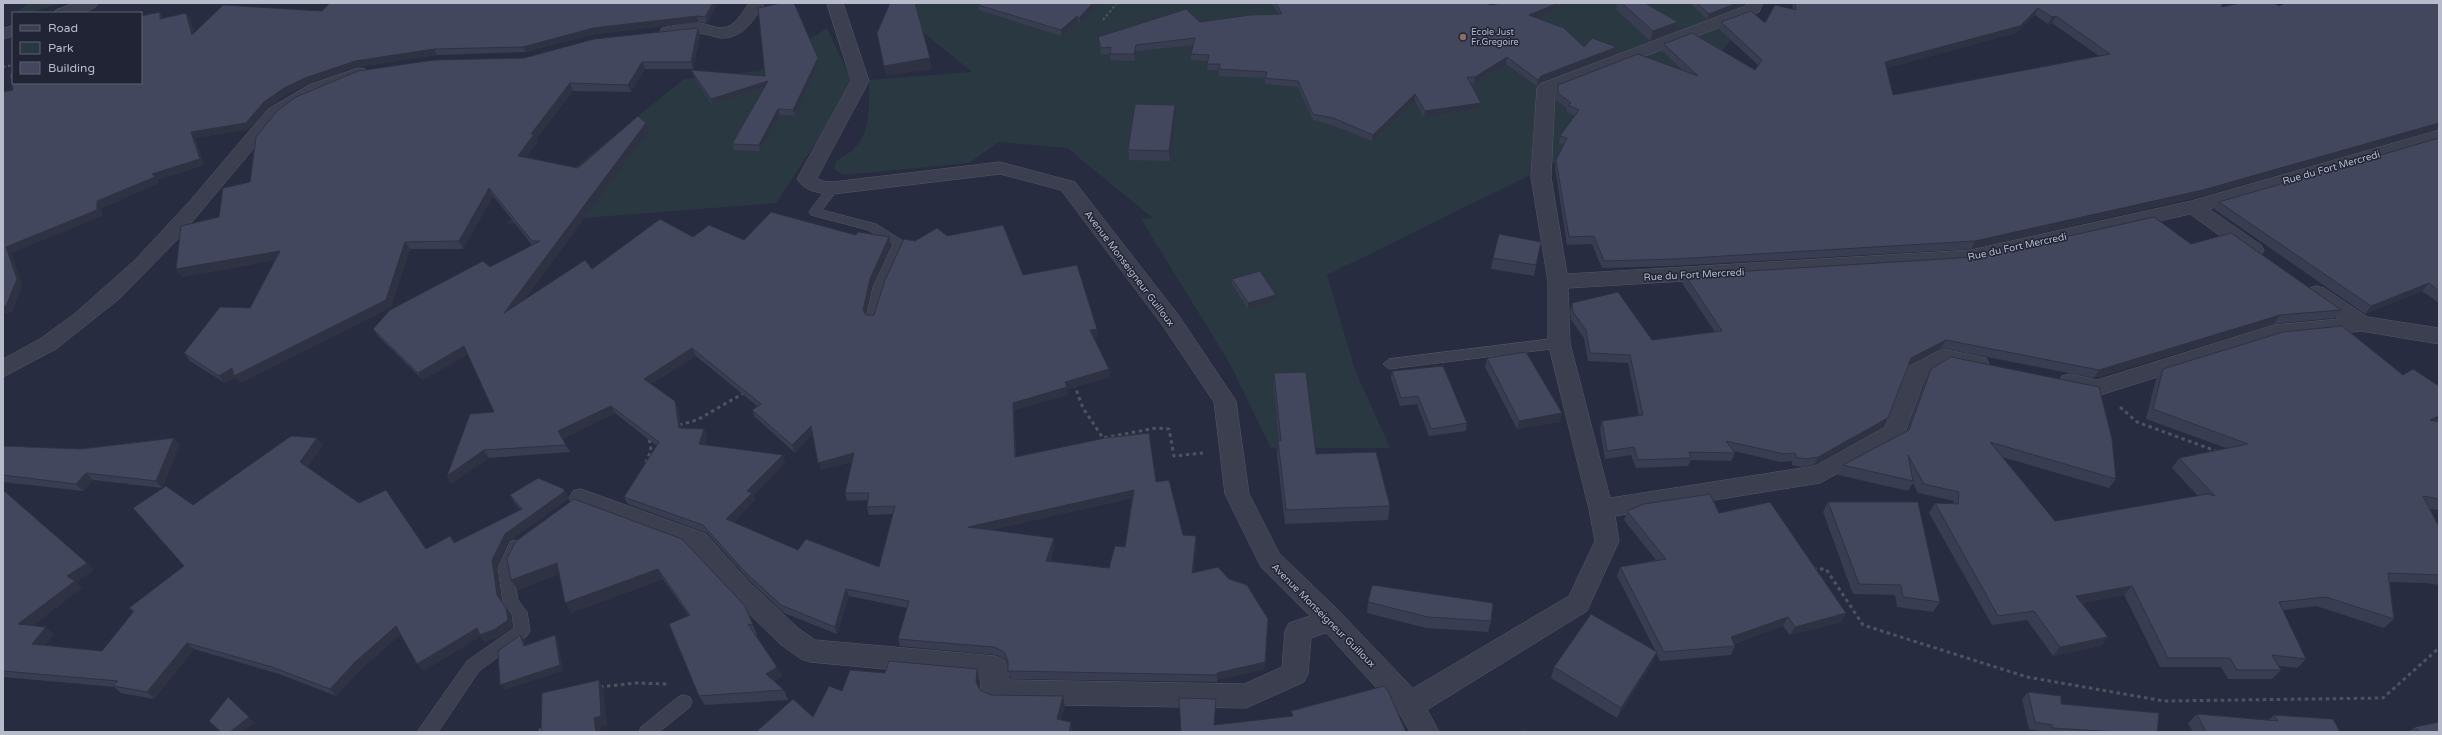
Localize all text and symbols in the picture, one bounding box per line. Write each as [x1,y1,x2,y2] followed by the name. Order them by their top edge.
[12,12,142,84] legend
[48,21,78,35] text: Road
[1471,27,1519,48] place label: Ecole Just Fr.Gregoire
[1458,32,1468,42] marker: Ecole Just Fr.Gregoire
[48,41,74,55] text: Park
[48,61,95,75] text: Building
[2281,148,2381,188] street label: Rue du Fort Mercredi
[1082,208,1177,329] street label: Avenue Monseigneur Guilloux
[1967,231,2068,263] street label: Rue du Fort Mercredi
[1643,266,1745,284] street label: Rue du Fort Mercredi
[1269,561,1378,670] street label: Avenue Monseigneur Guilloux

